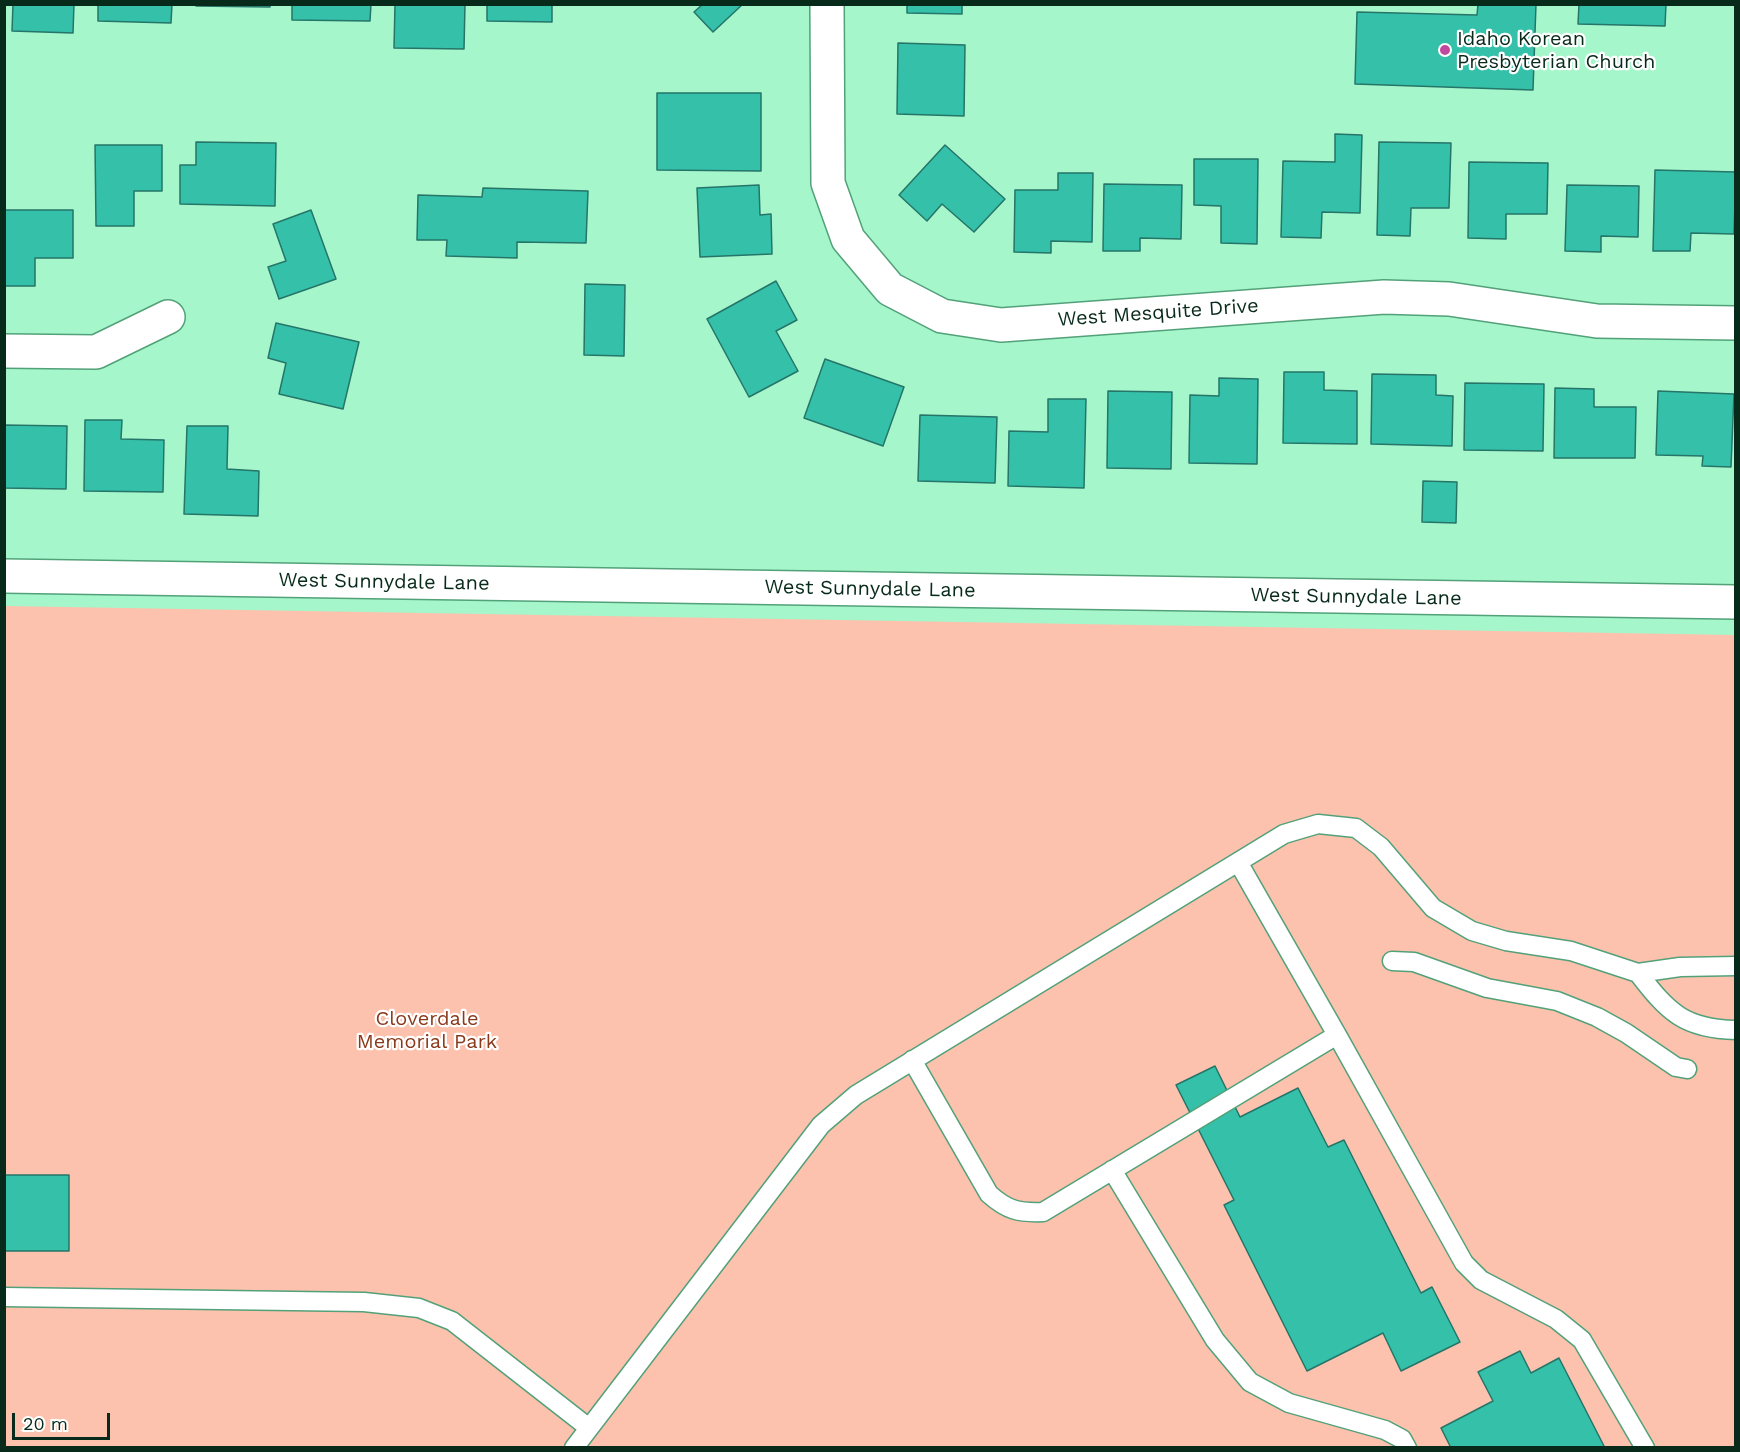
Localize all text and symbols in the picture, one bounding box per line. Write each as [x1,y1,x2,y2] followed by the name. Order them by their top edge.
[1457,27,1655,74] place label: Idaho Korean Presbyterian Church
[1438,43,1452,57] marker: Idaho Korean Presbyterian Church
[1057,294,1259,332] street label: West Mesquite Drive
[278,568,490,596] street label: West Sunnydale Lane
[764,575,976,603] street label: West Sunnydale Lane
[1250,583,1462,611] street label: West Sunnydale Lane
[357,1007,497,1054] park label: Cloverdale Memorial Park
[15,1401,112,1439] scale bar
[23,1413,68,1434] text: 20 m

